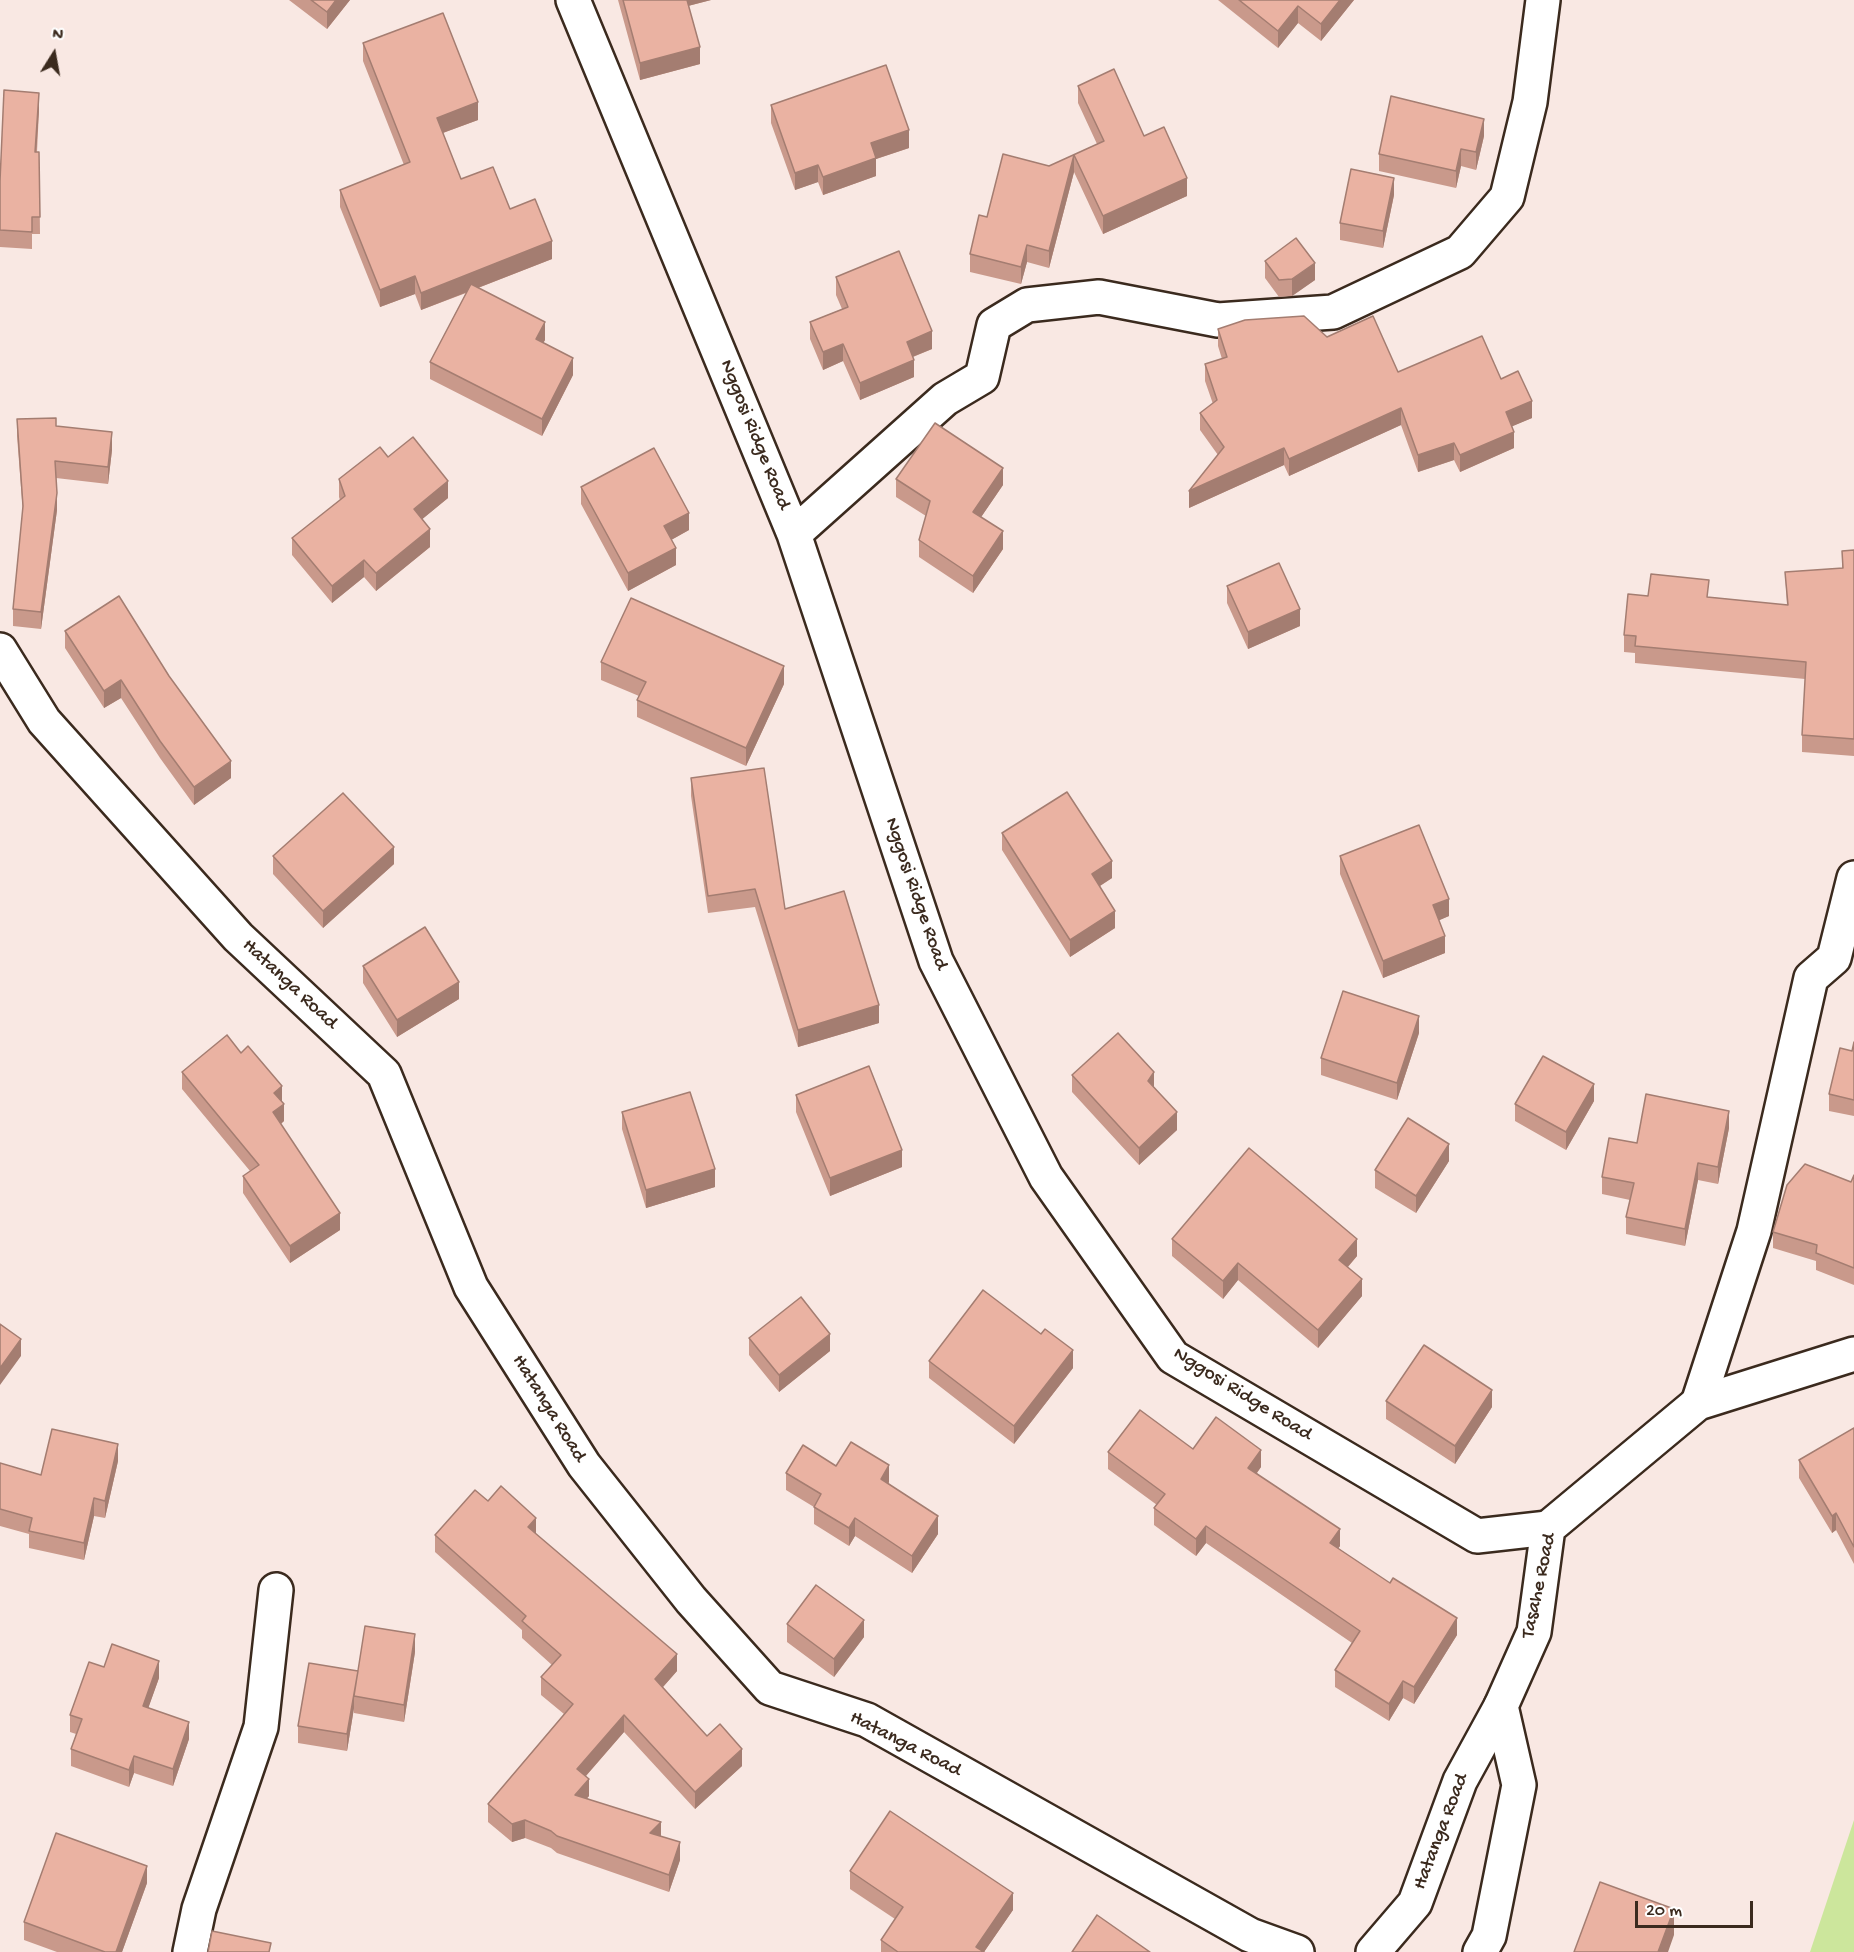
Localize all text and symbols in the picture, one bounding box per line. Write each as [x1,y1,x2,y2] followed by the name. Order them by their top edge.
[24,24,84,84] north arrow
[51,26,64,46] text: N
[713,357,795,513] street label: Nggosi Ridge Road
[878,815,952,973] street label: Nggosi Ridge Road
[236,935,342,1035] street label: Hatanga Road
[1168,1343,1316,1447] street label: Nggosi Ridge Road
[505,1351,591,1467] street label: Hatanga Road
[1517,1531,1563,1641] street label: Tasahe Road
[845,1707,965,1783] street label: Hatanga Road
[1409,1771,1475,1893] street label: Hatanga Road
[1638,1889,1756,1927] scale bar
[1646,1901,1682,1922] text: 20 m

